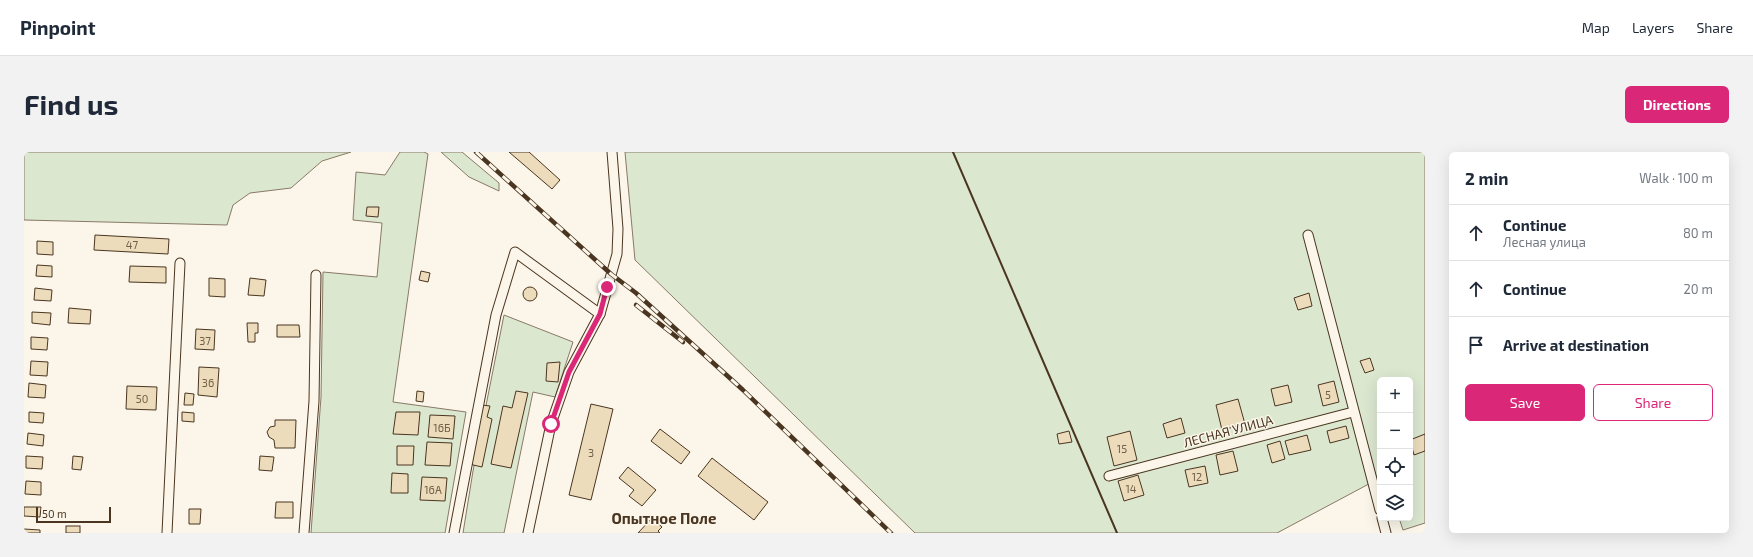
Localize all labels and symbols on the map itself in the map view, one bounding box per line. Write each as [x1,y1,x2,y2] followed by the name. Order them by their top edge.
[126,238,139,251] house number: 47
[598,278,616,296] route end
[199,334,211,347] house number: 37
[202,376,214,389] house number: 36
[1325,388,1331,401] house number: 5
[136,392,148,405] house number: 50
[1182,411,1274,451] street label: ЛЕСНАЯ УЛИЦА
[542,415,560,433] route start
[433,421,451,434] house number: 16Б
[1117,442,1127,455] house number: 15
[588,446,594,459] house number: 3
[1192,470,1202,483] house number: 12
[1125,482,1137,495] house number: 14
[424,483,442,496] house number: 16А
[36,505,111,524] scale bar
[612,509,716,527] district label: Опытное Поле

